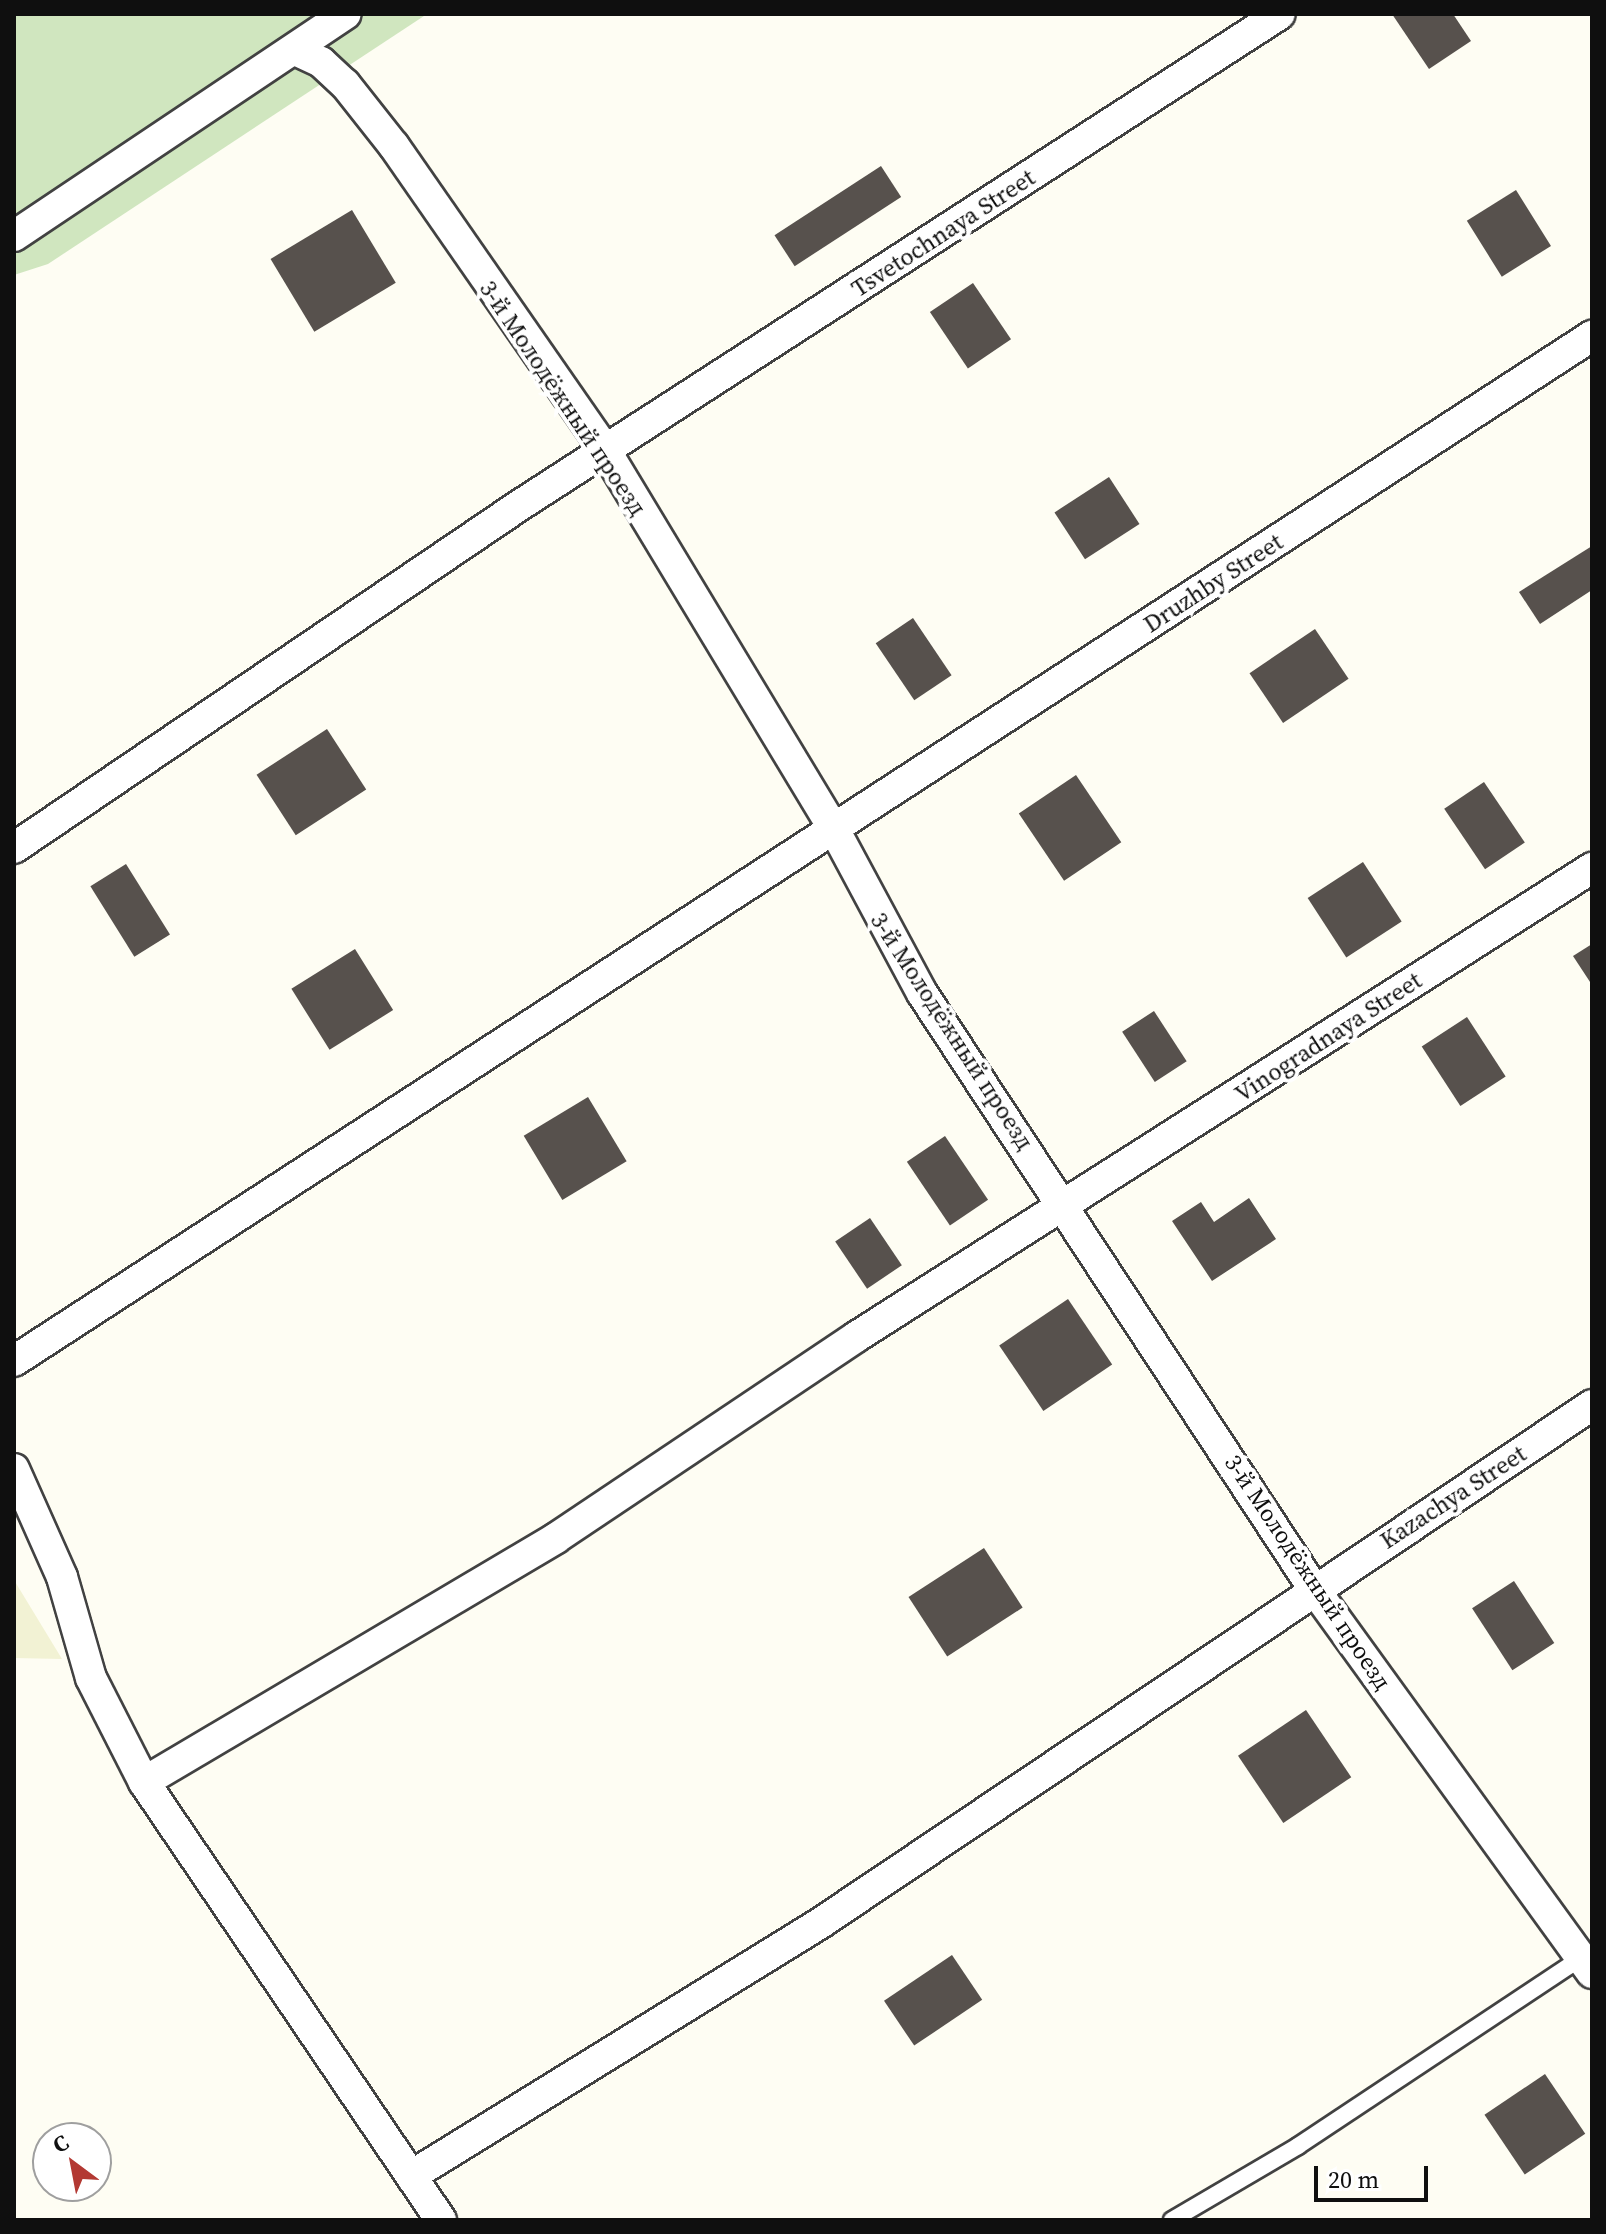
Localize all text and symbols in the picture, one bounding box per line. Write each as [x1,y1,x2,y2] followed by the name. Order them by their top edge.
[846,163,1040,303] street label: Tsvetochnaya Street
[474,275,652,521] street label: 3-й Молодёжный проезд
[1138,527,1288,639] street label: Druzhby Street
[864,907,1040,1155] street label: 3-й Молодёжный проезд
[1229,966,1427,1108] street label: Vinogradnaya Street
[1375,1439,1531,1555] street label: Kazachya Street
[1219,1449,1397,1695] street label: 3-й Молодёжный проезд
[32,2122,112,2202] north arrow
[47,2127,74,2160] text: С
[1318,2150,1432,2200] scale bar
[1328,2163,1379,2196] text: 20 m

